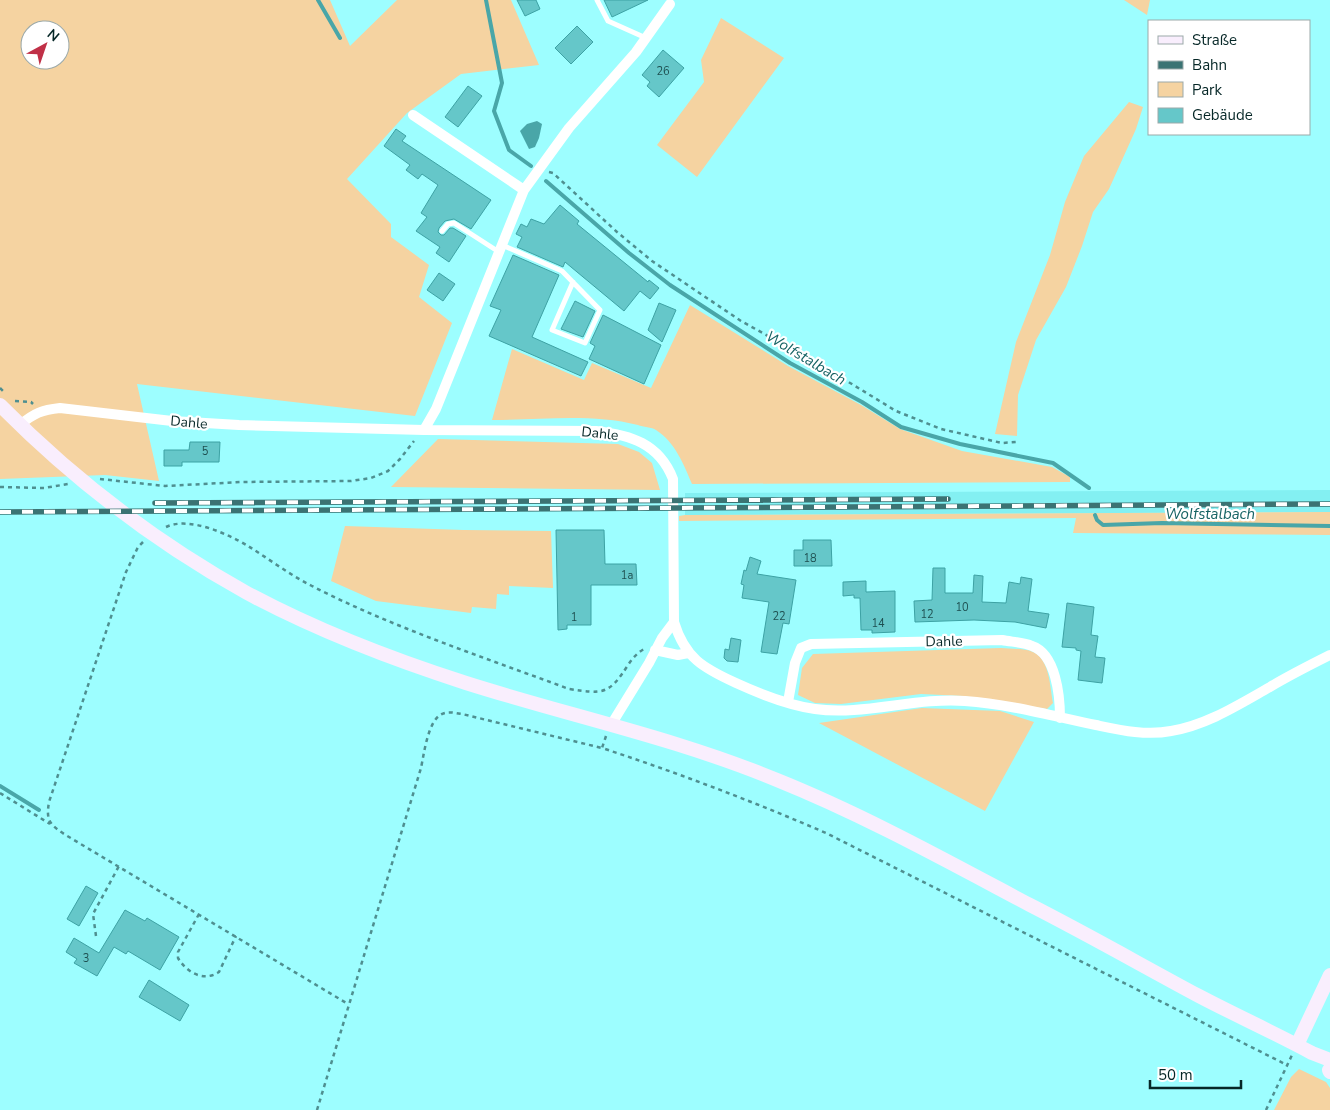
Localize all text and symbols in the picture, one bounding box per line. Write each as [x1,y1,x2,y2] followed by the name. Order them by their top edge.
[20,20,70,70] north arrow
[1148,20,1310,135] legend
[43,25,63,46] text: N
[1192,30,1237,50] text: Straße
[1192,55,1227,75] text: Bahn
[656,64,670,79] house number: 26
[1192,80,1222,100] text: Park
[1192,105,1253,125] text: Gebäude
[762,326,850,390] water label: Wolfstalbach
[170,411,208,434] street label: Dahle
[580,422,619,445] street label: Dahle
[202,444,209,459] house number: 5
[1165,504,1255,524] water label: Wolfstalbach
[803,551,817,566] house number: 18
[621,568,633,583] house number: 1a
[955,600,969,615] house number: 10
[920,607,934,622] house number: 12
[772,609,786,624] house number: 22
[571,610,577,625] house number: 1
[871,616,885,631] house number: 14
[925,632,963,651] street label: Dahle
[83,951,89,966] house number: 3
[1150,1058,1241,1090] scale bar
[1158,1065,1193,1085] text: 50 m

